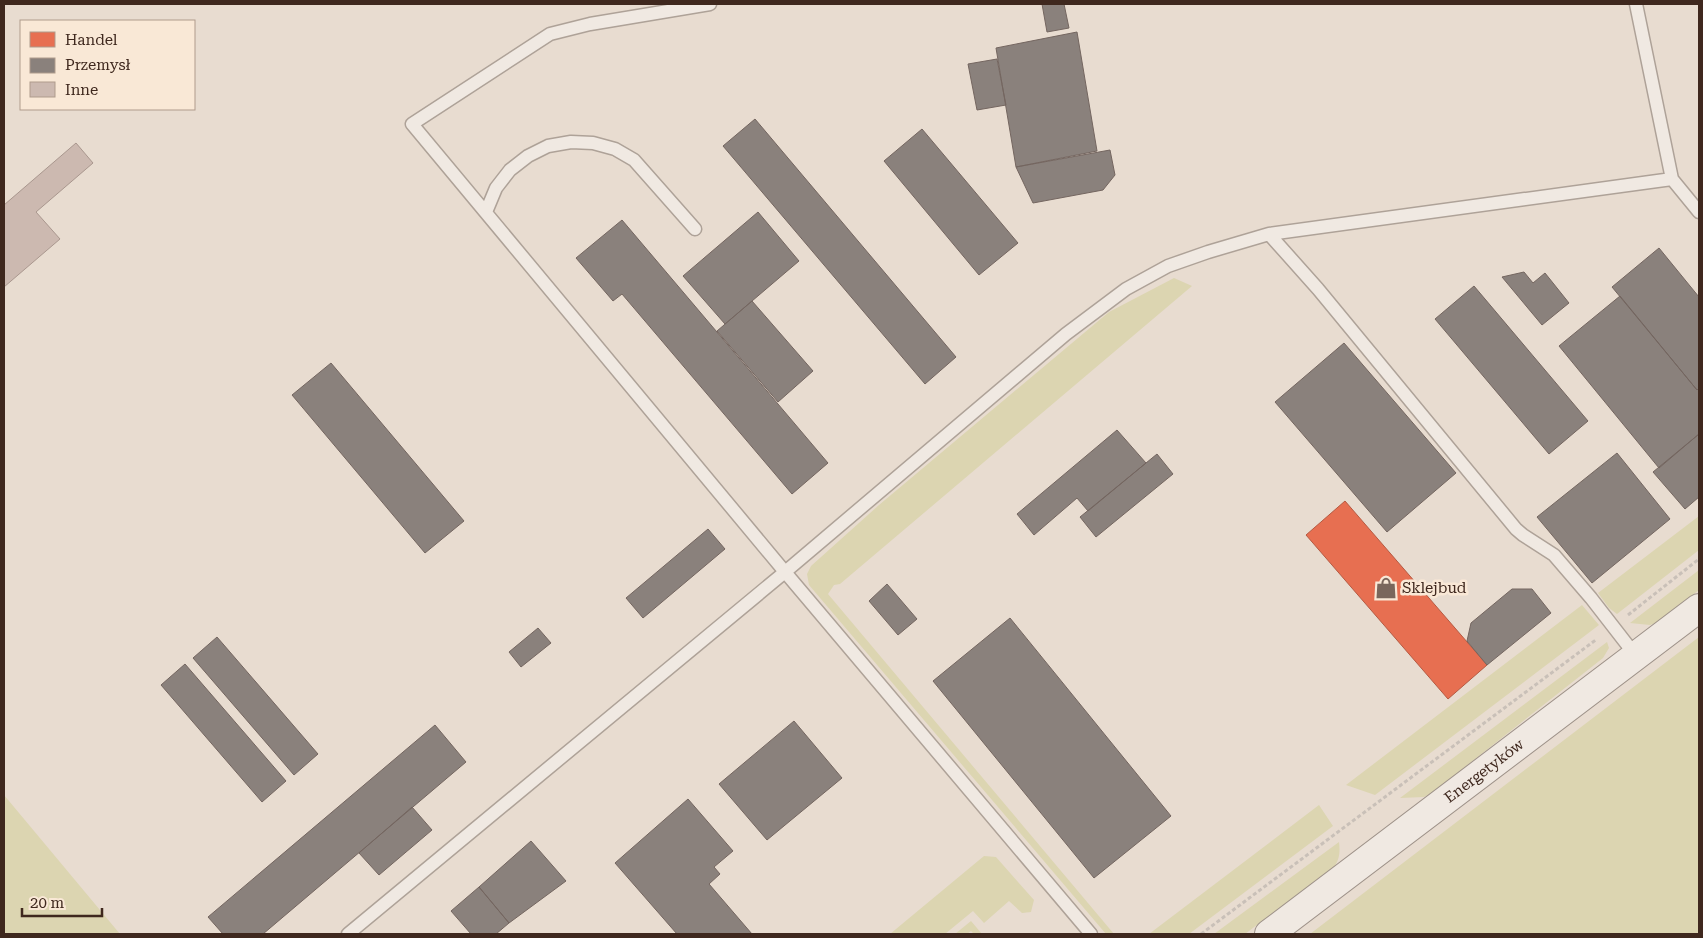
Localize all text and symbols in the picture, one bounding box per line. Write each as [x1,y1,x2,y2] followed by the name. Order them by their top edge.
[20,20,195,110] legend
[65,31,118,49] text: Handel
[65,56,131,74] text: Przemysł
[65,81,98,99] text: Inne
[1373,575,1399,601] shop icon: Sklejbud
[1402,579,1467,597] place label: Sklejbud
[1441,735,1528,807] street label: Energetyków
[22,886,102,918] scale bar
[30,894,65,912] text: 20 m

